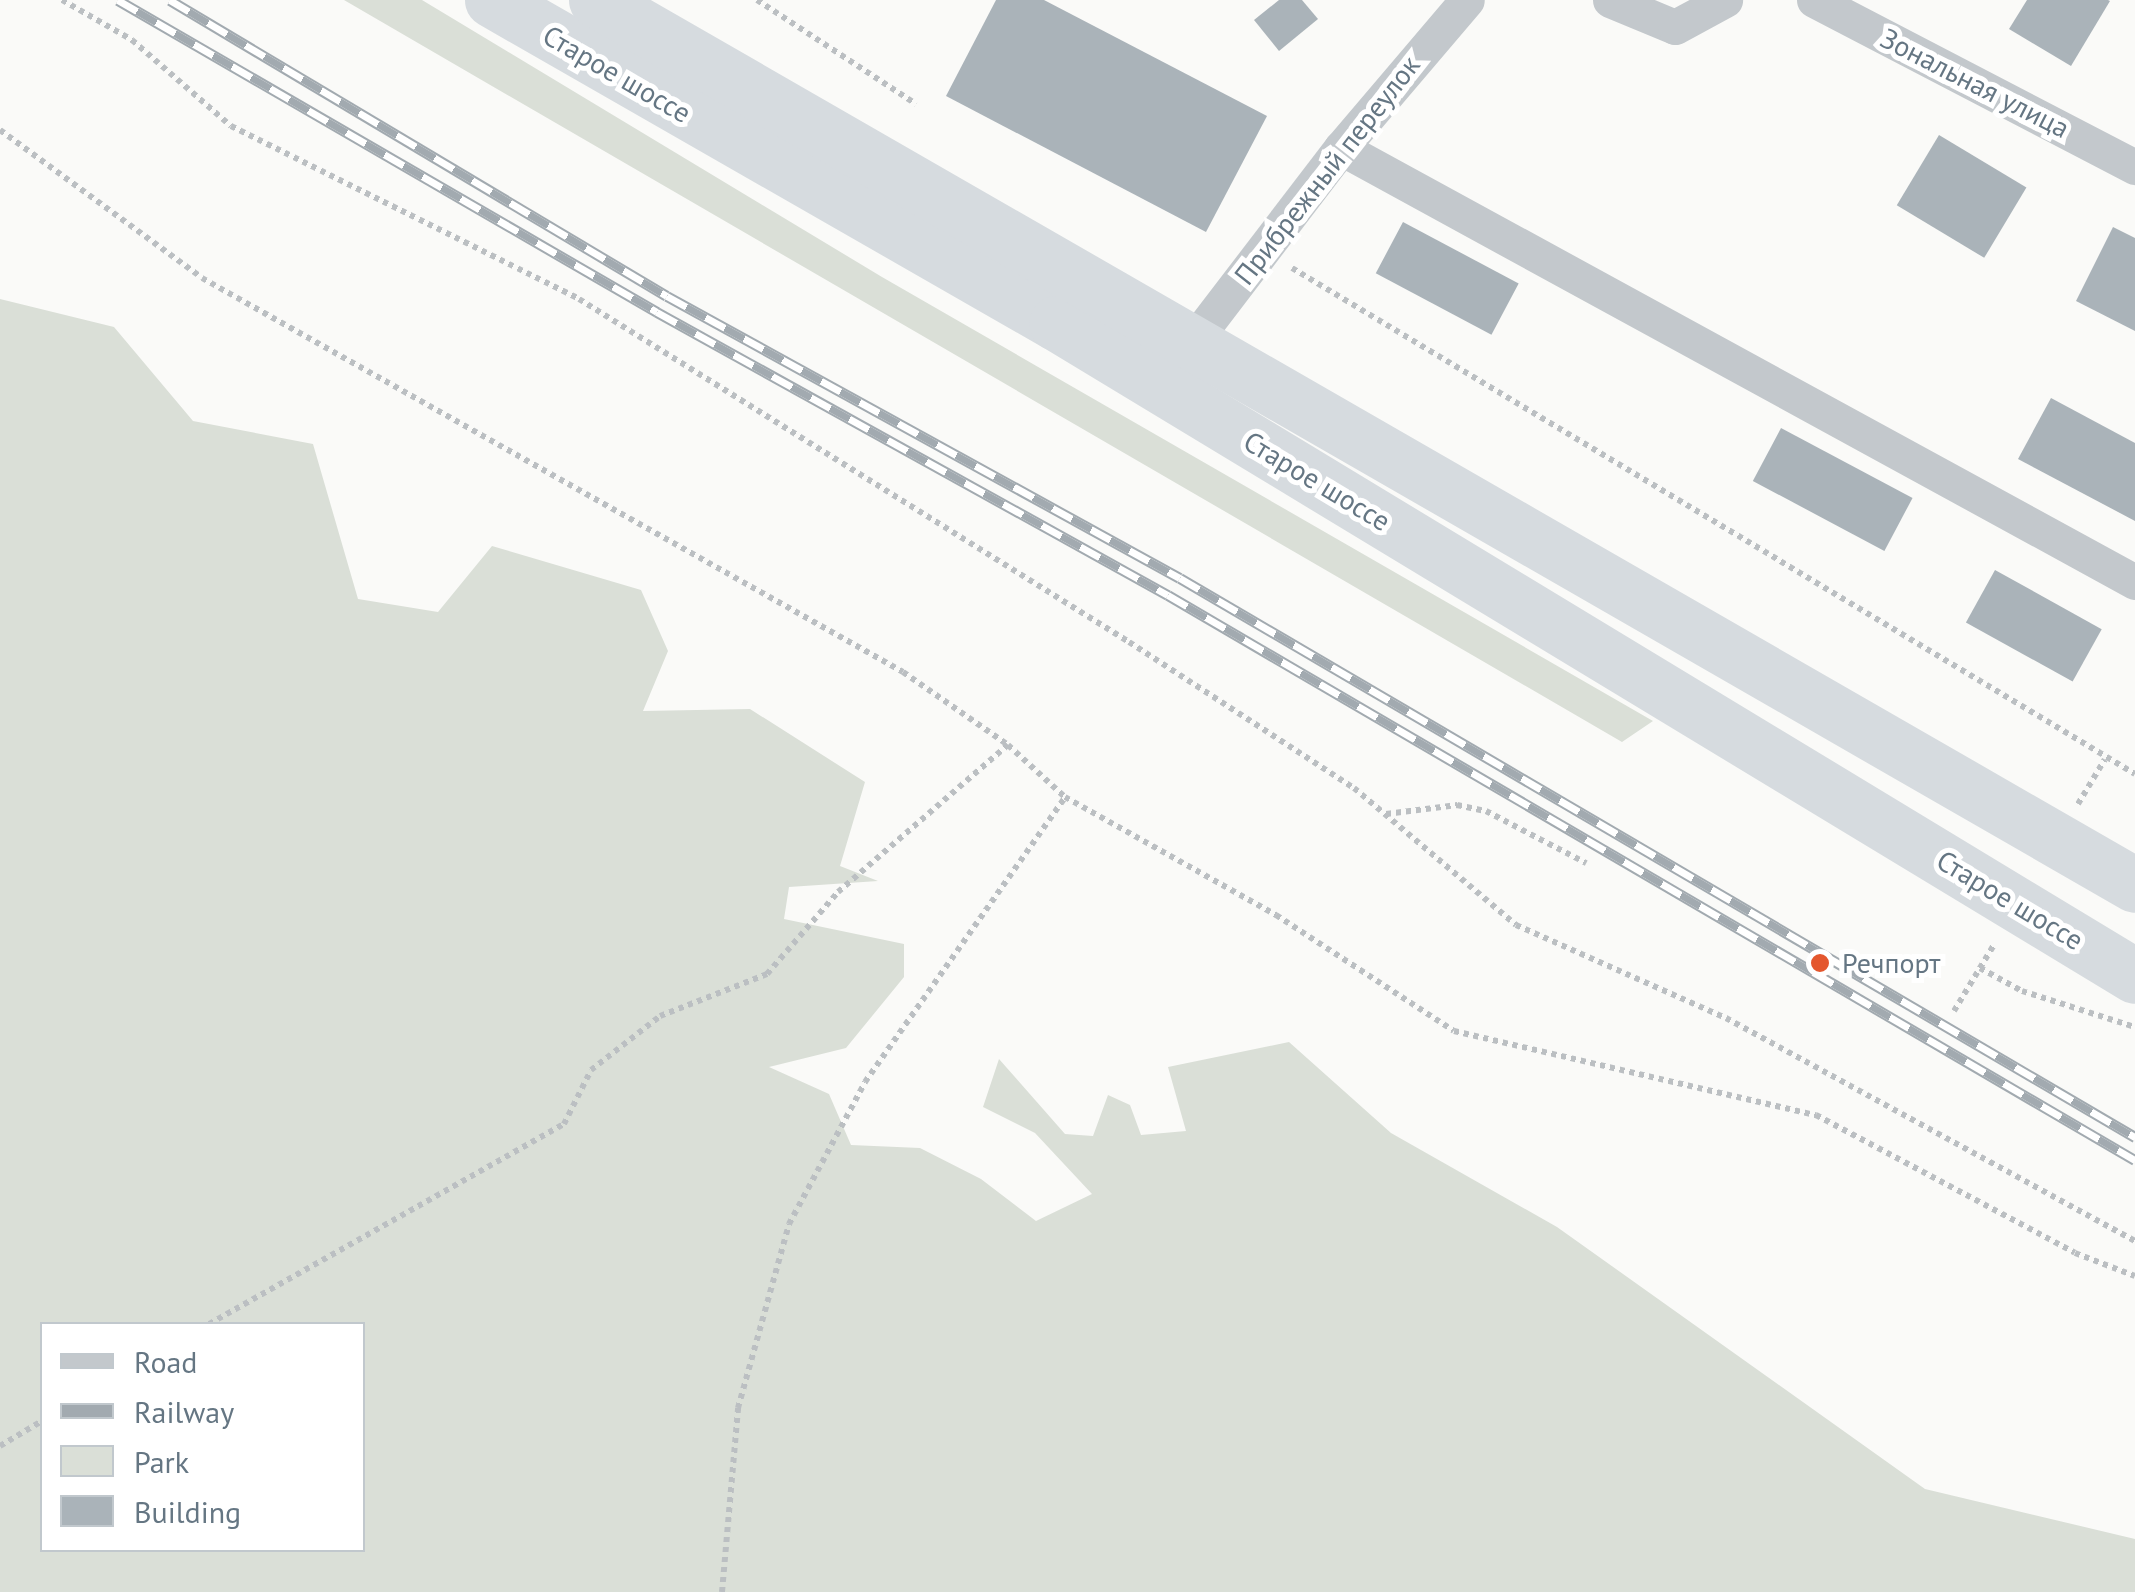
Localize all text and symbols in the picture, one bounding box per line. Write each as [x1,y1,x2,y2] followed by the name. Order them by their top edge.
[537,18,697,130] street label: Старое шоссе
[1875,21,2075,145] street label: Зональная улица
[1227,49,1427,291] street label: Прибрежный переулок
[1238,424,1396,538] street label: Старое шоссе
[1931,843,2089,957] street label: Старое шоссе
[1842,946,1940,980] place label: Речпорт
[1807,950,1833,976] marker: Речпорт
[40,1322,365,1552] legend
[134,1342,198,1381] text: Road
[134,1392,234,1431] text: Railway
[134,1442,189,1481] text: Park
[134,1492,241,1531] text: Building

